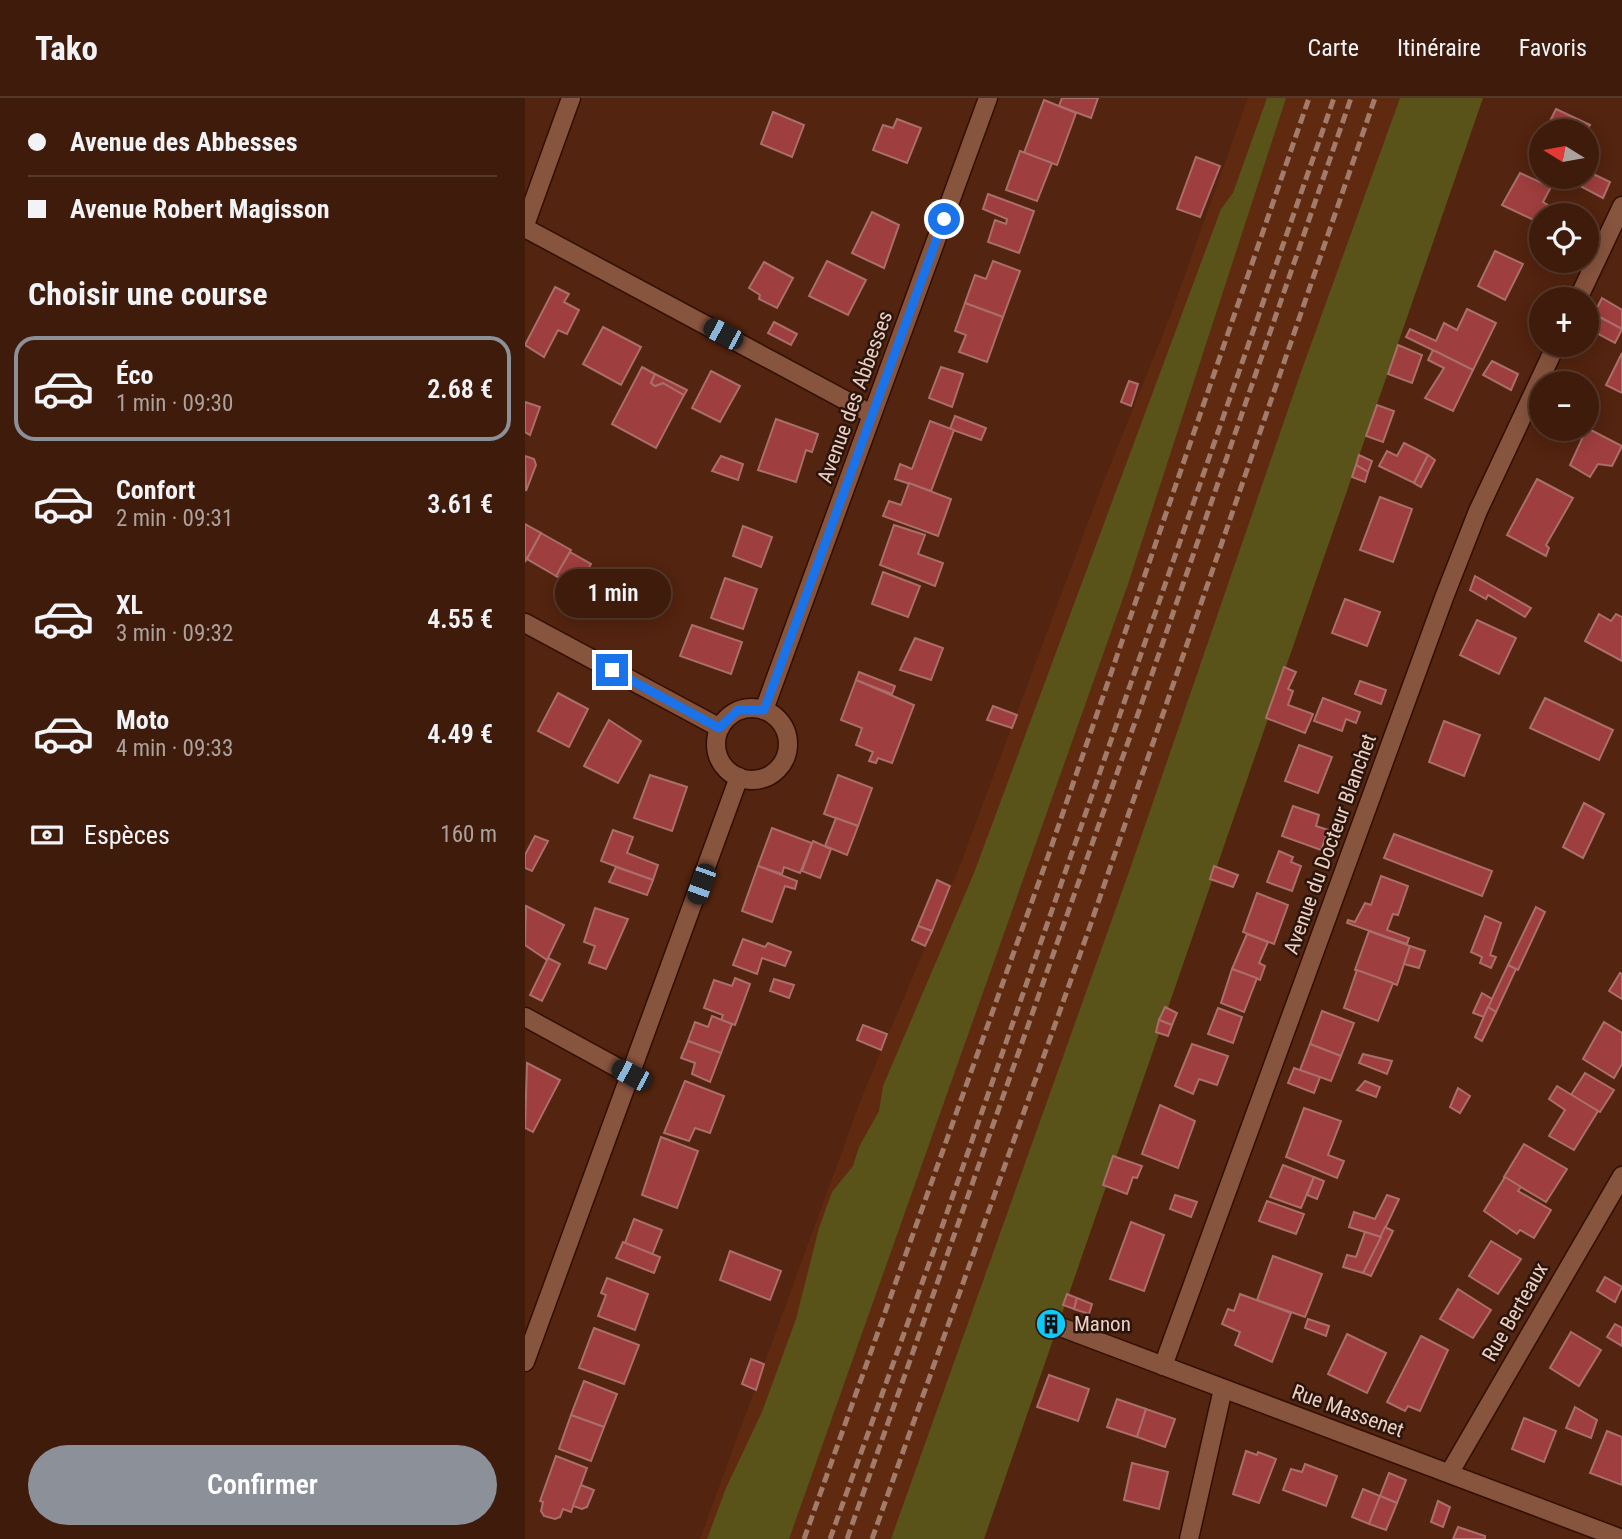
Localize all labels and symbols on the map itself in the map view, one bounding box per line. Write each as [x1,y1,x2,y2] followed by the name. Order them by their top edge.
[1529,119,1599,189] north arrow
[928,203,960,235] route start
[813,308,897,486] street label: Avenue des Abbesses
[700,315,747,353] car
[554,568,670,618] callout: 1 min
[596,654,628,686] route end
[1279,731,1381,957] street label: Avenue du Docteur Blanchet
[684,861,719,907] car
[608,1056,655,1094] car
[1477,1259,1553,1365] street label: Rue Berteaux
[1034,1307,1068,1341] building icon: Manon
[1074,1312,1131,1336] place label: Manon
[1289,1380,1407,1442] street label: Rue Massenet

